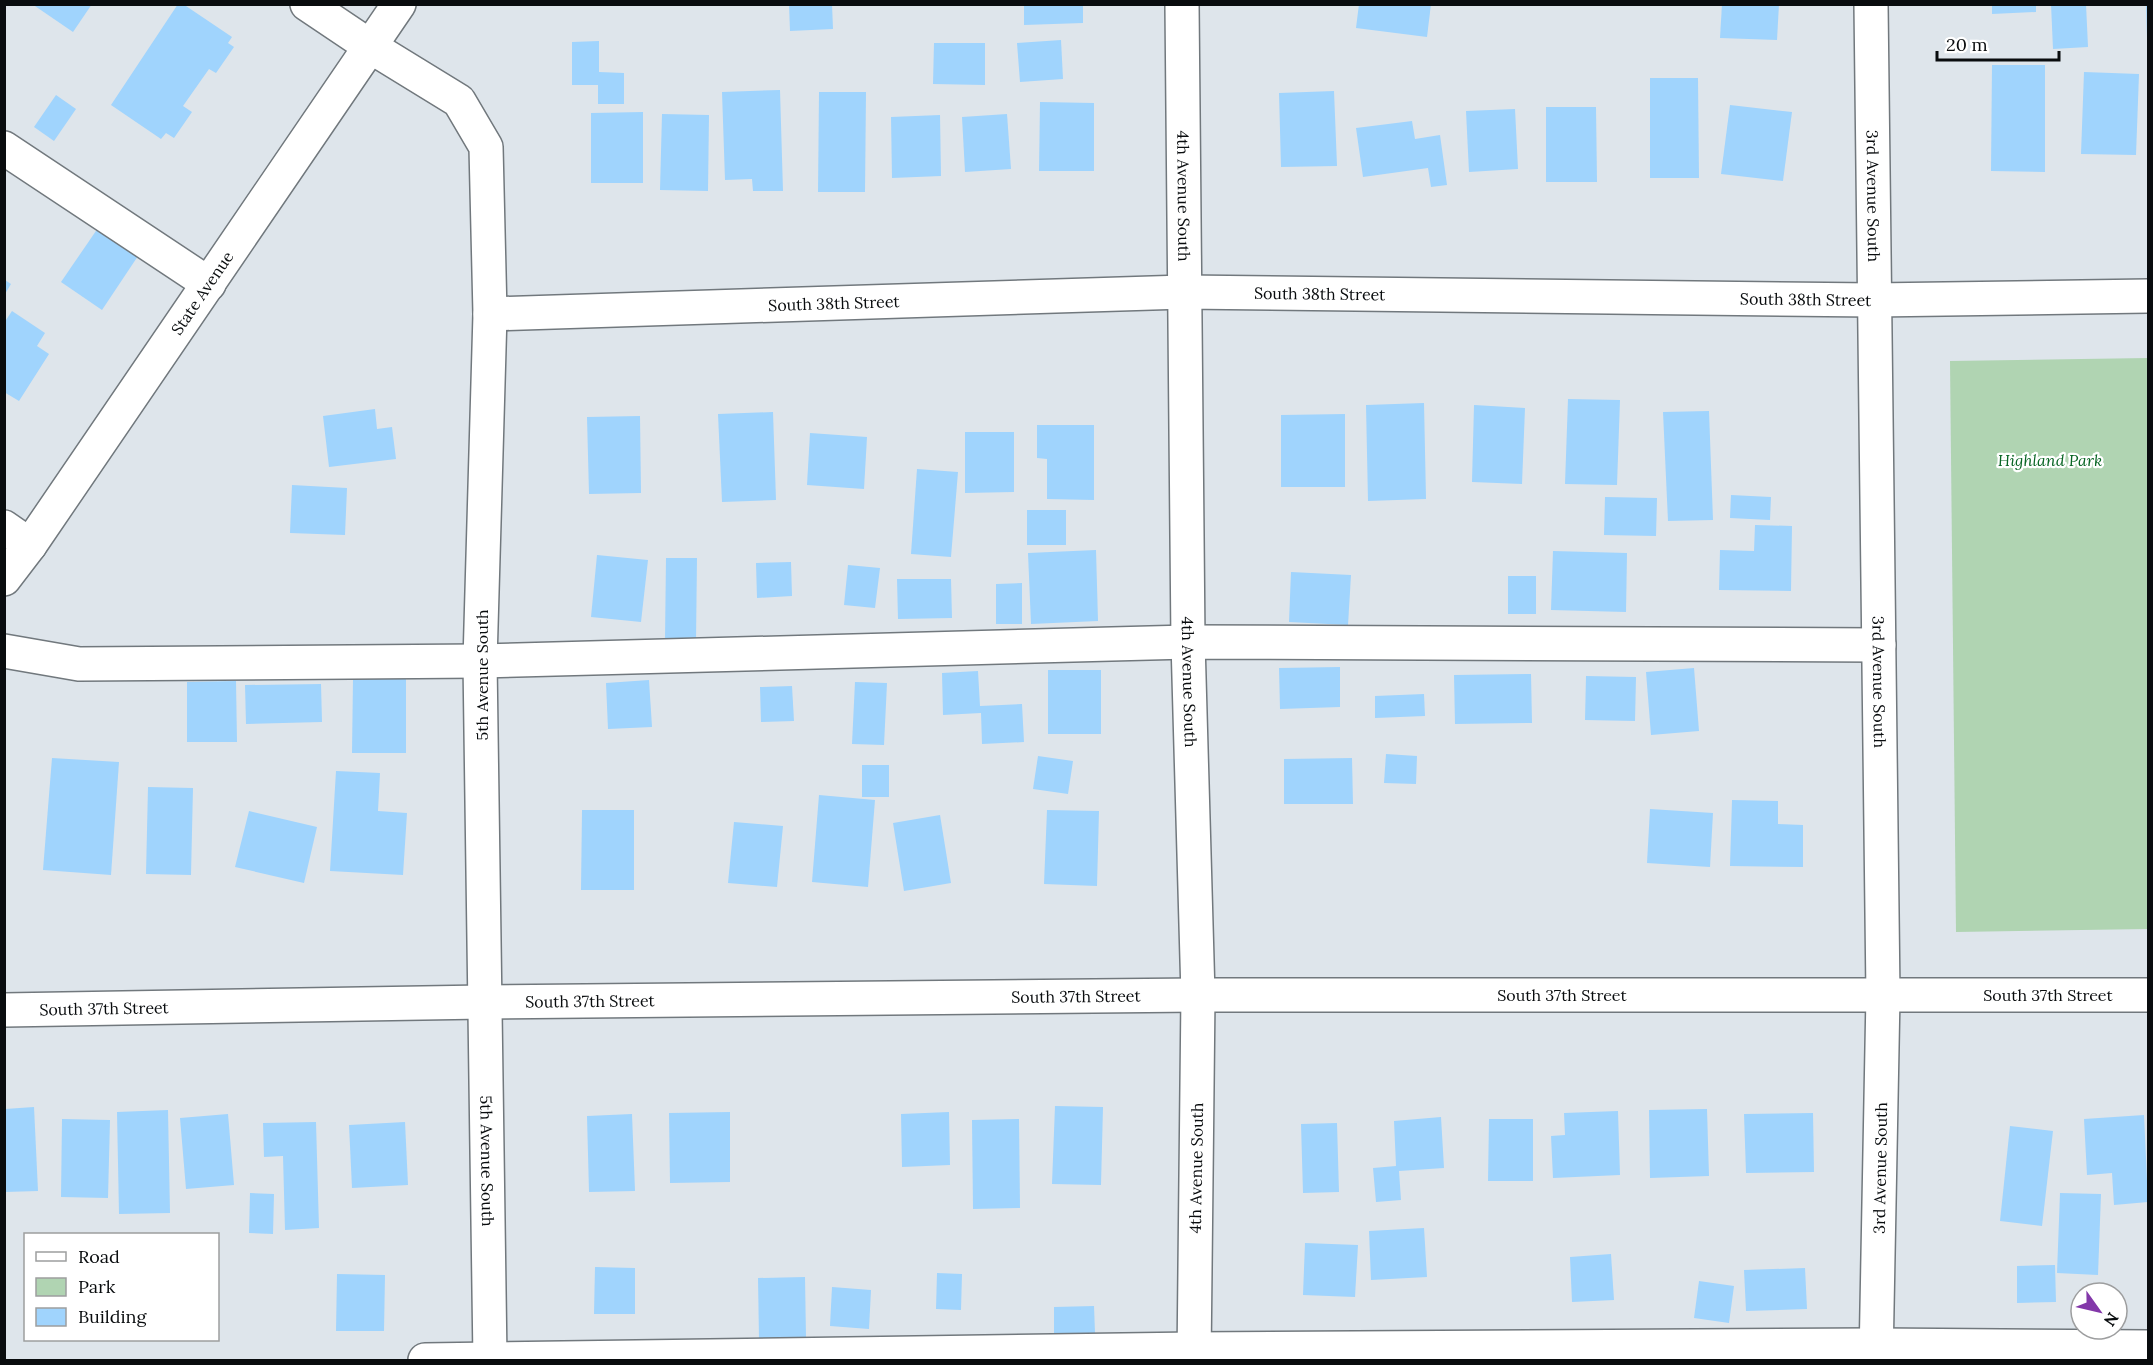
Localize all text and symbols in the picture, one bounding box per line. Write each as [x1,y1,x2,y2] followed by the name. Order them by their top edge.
[1937,24,2058,62] scale bar
[1946,33,1988,56] text: 20 m
[1173,130,1194,262] street label: 4th Avenue South
[1863,130,1884,262] street label: 3rd Avenue South
[166,247,238,339] street label: State Avenue
[1254,283,1386,304] street label: South 38th Street
[1740,288,1872,310] street label: South 38th Street
[768,291,901,315] street label: South 38th Street
[1998,450,2102,470] park label: Highland Park
[472,609,492,740] street label: 5th Avenue South
[1178,616,1201,748] street label: 4th Avenue South
[1868,616,1890,748] street label: 3rd Avenue South
[1497,985,1627,1005] street label: South 37th Street
[1983,985,2113,1005] street label: South 37th Street
[1011,986,1141,1007] street label: South 37th Street
[525,990,656,1012] street label: South 37th Street
[39,997,170,1019] street label: South 37th Street
[476,1095,498,1227] street label: 5th Avenue South
[1185,1102,1207,1234] street label: 4th Avenue South
[1869,1102,1891,1234] street label: 3rd Avenue South
[24,1233,219,1341] legend
[78,1245,120,1268] text: Road
[78,1275,116,1298] text: Park
[2069,1281,2129,1341] north arrow
[78,1305,148,1328] text: Building
[2100,1309,2123,1330] text: N

